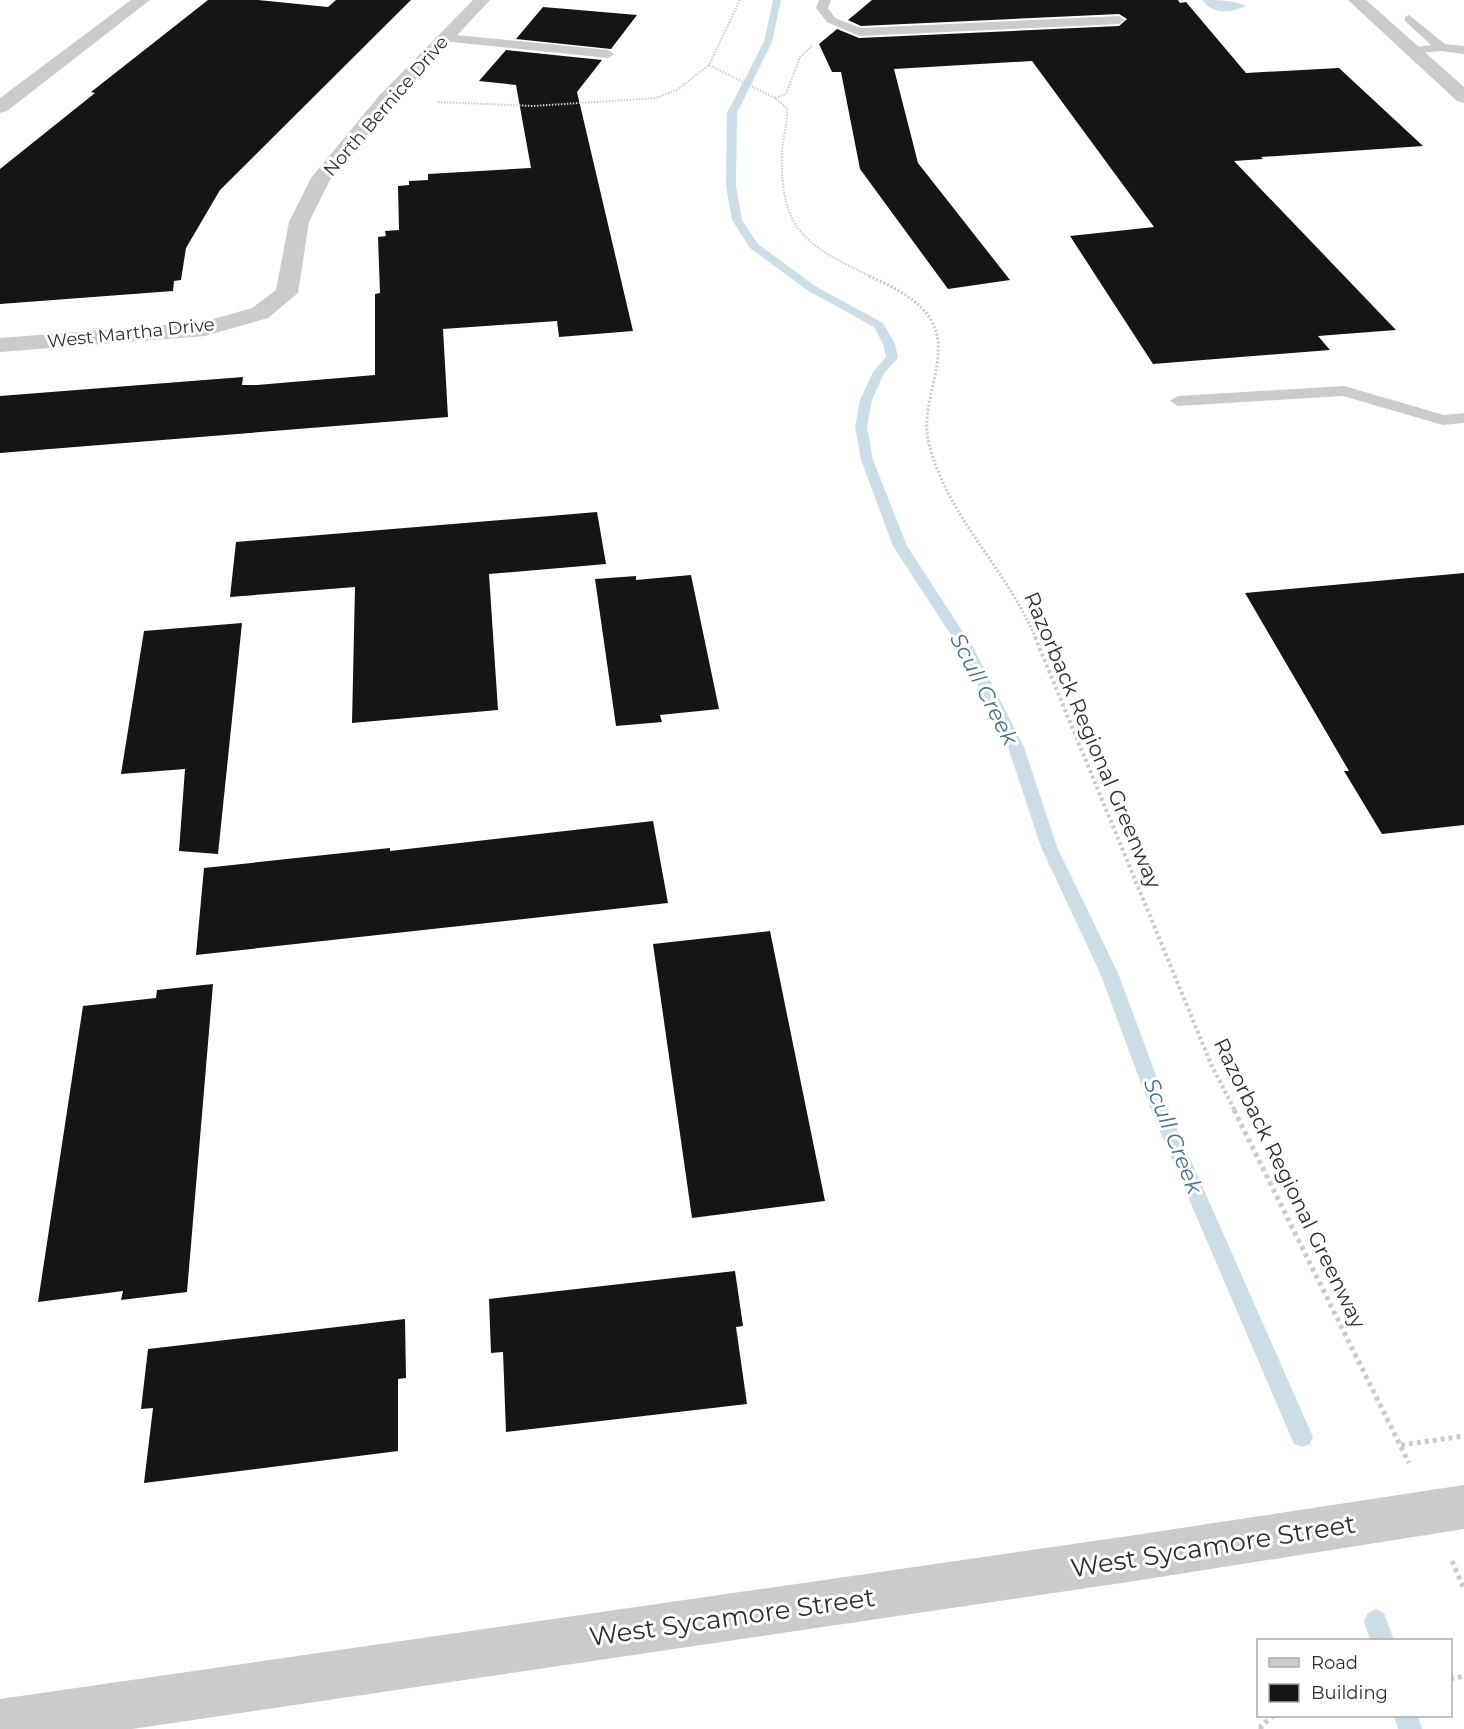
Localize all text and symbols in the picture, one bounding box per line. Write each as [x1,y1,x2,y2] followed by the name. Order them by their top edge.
[319,31,453,181] street label: North Bernice Drive
[46,313,216,353] street label: West Martha Drive
[1019,588,1167,893] street label: Razorback Regional Greenway
[944,628,1024,750] water label: Scull Creek
[1209,1034,1372,1333] street label: Razorback Regional Greenway
[1138,1074,1209,1199] water label: Scull Creek
[1068,1508,1358,1584] street label: West Sycamore Street
[587,1581,877,1653] street label: West Sycamore Street
[1257,1639,1452,1717] legend
[1311,1652,1358,1674] text: Road
[1311,1682,1388,1704] text: Building

